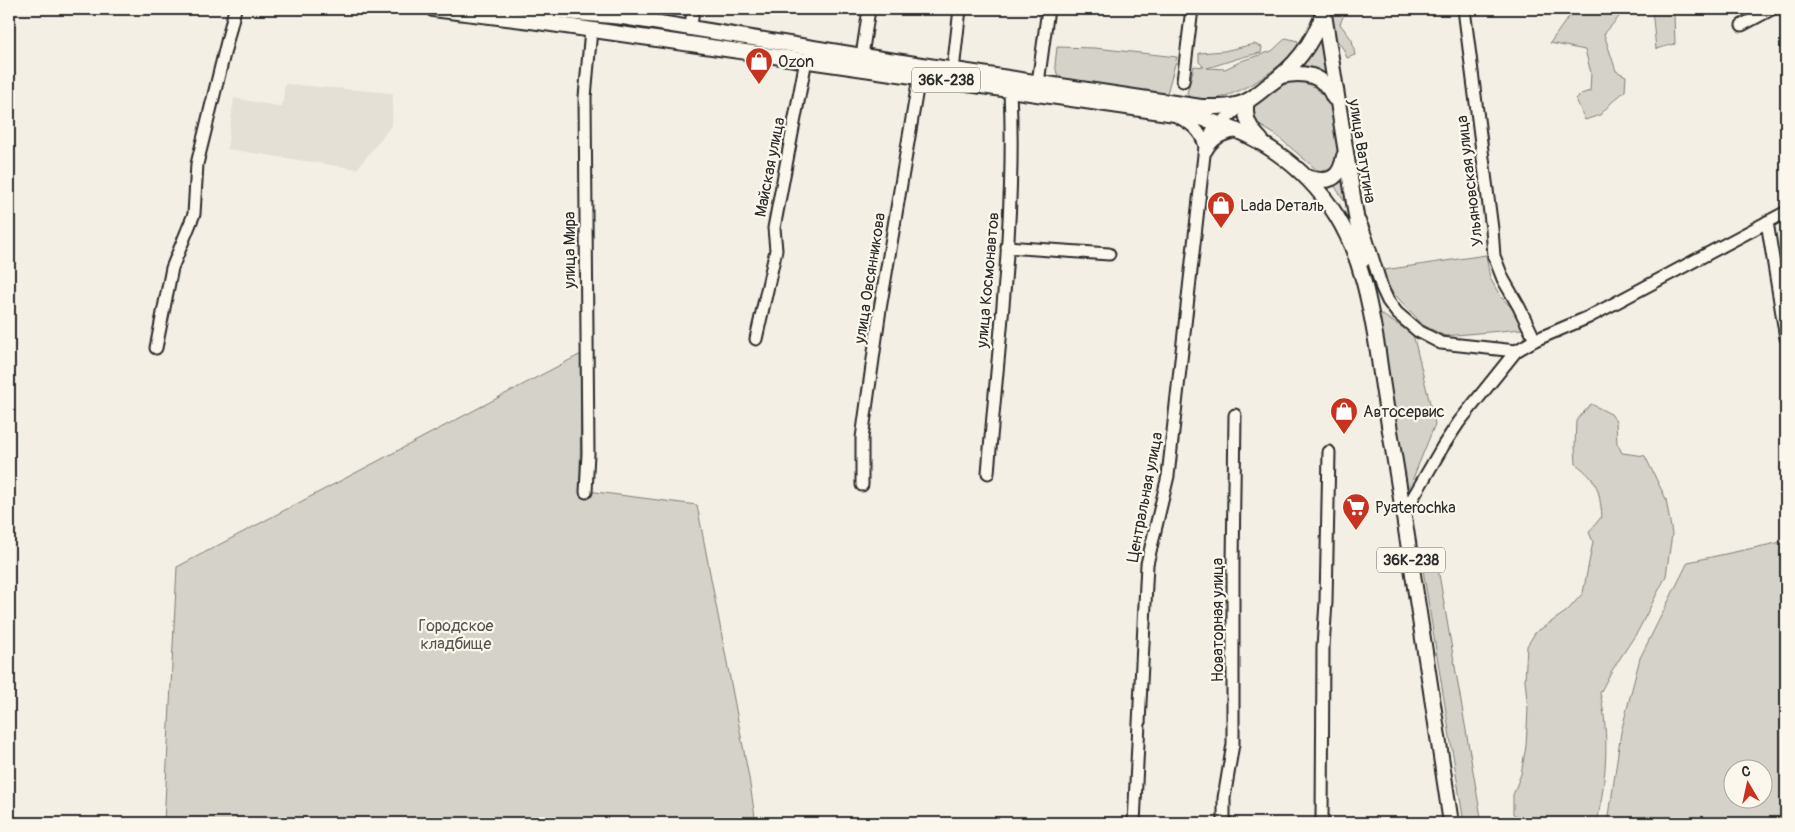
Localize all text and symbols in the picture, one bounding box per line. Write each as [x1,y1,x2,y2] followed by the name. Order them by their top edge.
[744,46,774,85] shop icon: Ozon
[778,52,814,72] place label: Ozon
[912,68,980,92] road number: 36К-238
[1344,97,1380,205] street label: улица Ватутина
[1452,114,1488,248] street label: Ульяновская улица
[751,116,789,219] street label: Майская улица
[1206,190,1236,229] shop icon: Lada Dеталь
[1240,196,1324,216] place label: Lada Dеталь
[850,211,890,346] street label: улица Овсянникова
[972,211,1004,350] street label: улица Космонавтов
[560,212,580,289] street label: улица Мира
[1329,396,1359,435] shop icon: Автосервис
[1363,402,1445,422] place label: Автосервис
[1123,430,1167,564] street label: Центральная улица
[1341,492,1371,531] supermarket icon: Pyaterochka
[1375,498,1456,518] place label: Pyaterochka
[1377,548,1445,572] road number: 36К-238
[1208,558,1228,682] street label: Новаторная улица
[419,616,494,654] park label: Городское кладбище
[1722,760,1772,810] north arrow
[1740,763,1752,781] text: С

